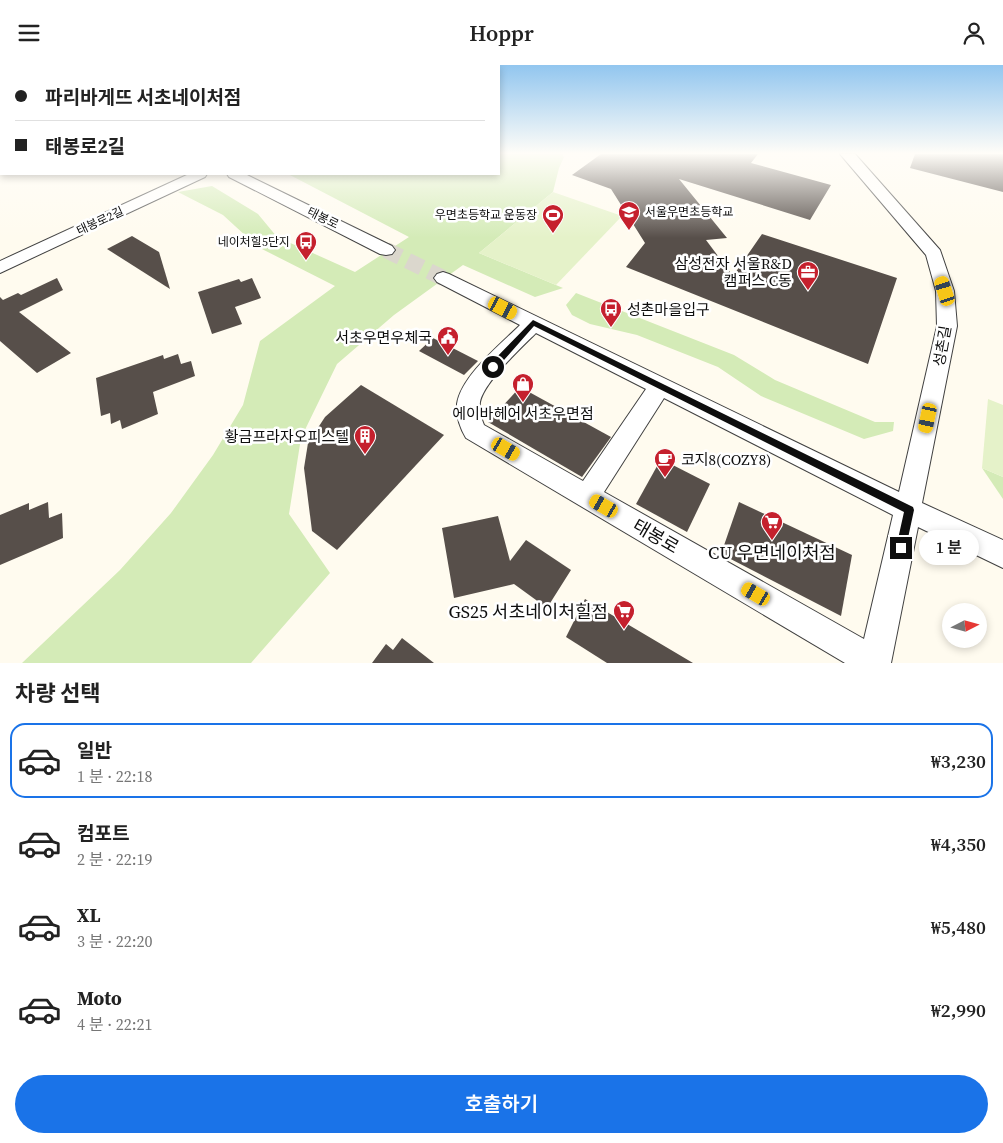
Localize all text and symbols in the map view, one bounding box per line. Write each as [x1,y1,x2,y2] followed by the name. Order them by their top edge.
[469,18,534,48] text: Hoppr
[15,19,43,47] icon: menu
[960,19,988,47] icon: person
[45,84,241,110] text: 파리바게뜨 서초네이처점
[45,133,125,159] text: 태봉로2길
[617,200,641,231] school or university icon: 서울우면초등학교
[74,203,126,239] street label: 태봉로2길
[541,203,565,234] sports icon: 우면초등학교 운동장
[305,204,341,232] street label: 태봉로
[645,204,733,220] place label: 서울우면초등학교
[435,207,537,223] place label: 우면초등학교 운동장
[294,230,318,261] bus stop icon: 네이처힐5단지
[218,234,290,250] place label: 네이처힐5단지
[674,253,792,291] place label: 삼성전자 서울R&D 캠퍼스 C동
[796,260,820,291] office icon: 삼성전자 서울R&D 캠퍼스 C동
[933,274,956,308] car
[486,295,519,321] car
[599,297,623,328] bus stop icon: 성촌마을입구
[627,299,710,320] place label: 성촌마을입구
[928,324,956,368] street label: 성촌길
[436,325,460,356] public building icon: 서초우면우체국
[335,327,432,348] place label: 서초우면우체국
[482,356,504,378] route start
[511,372,535,403] shop icon: 에이바헤어 서초우면점
[917,402,938,434] car
[452,403,594,424] place label: 에이바헤어 서초우면점
[353,424,377,455] building icon: 황금프라자오피스텔
[225,426,349,447] place label: 황금프라자오피스텔
[489,435,522,463] car
[653,447,677,478] cafe icon: 코지8(COZY8)
[681,449,771,470] place label: 코지8(COZY8)
[587,492,620,520] car
[760,510,784,541] supermarket icon: CU 우면네이처점
[628,513,684,559] street label: 태봉로
[918,531,978,565] callout: 1 분
[936,536,962,558] text: 1 분
[890,537,912,559] route end
[708,540,836,565] place label: CU 우면네이처점
[739,580,772,608] car
[448,599,608,624] place label: GS25 서초네이처힐점
[612,599,636,630] supermarket icon: GS25 서초네이처힐점
[942,603,988,647] north arrow
[942,603,987,648] map controls
[15,678,101,708] text: 차량 선택
[77,737,112,763] text: 일반
[17,738,62,783] icon: car
[931,748,986,774] text: ₩3,230
[77,765,153,787] text: 1 분 · 22:18
[77,820,129,846] text: 컴포트
[17,821,62,866] icon: car
[931,831,986,857] text: ₩4,350
[77,848,153,870] text: 2 분 · 22:19
[77,902,100,928] text: XL
[17,904,62,949] icon: car
[931,914,986,940] text: ₩5,480
[77,930,153,952] text: 3 분 · 22:20
[77,985,122,1011] text: Moto
[17,987,62,1032] icon: car
[931,997,986,1023] text: ₩2,990
[77,1013,153,1035] text: 4 분 · 22:21
[15,1075,988,1133] button: 호출하기

